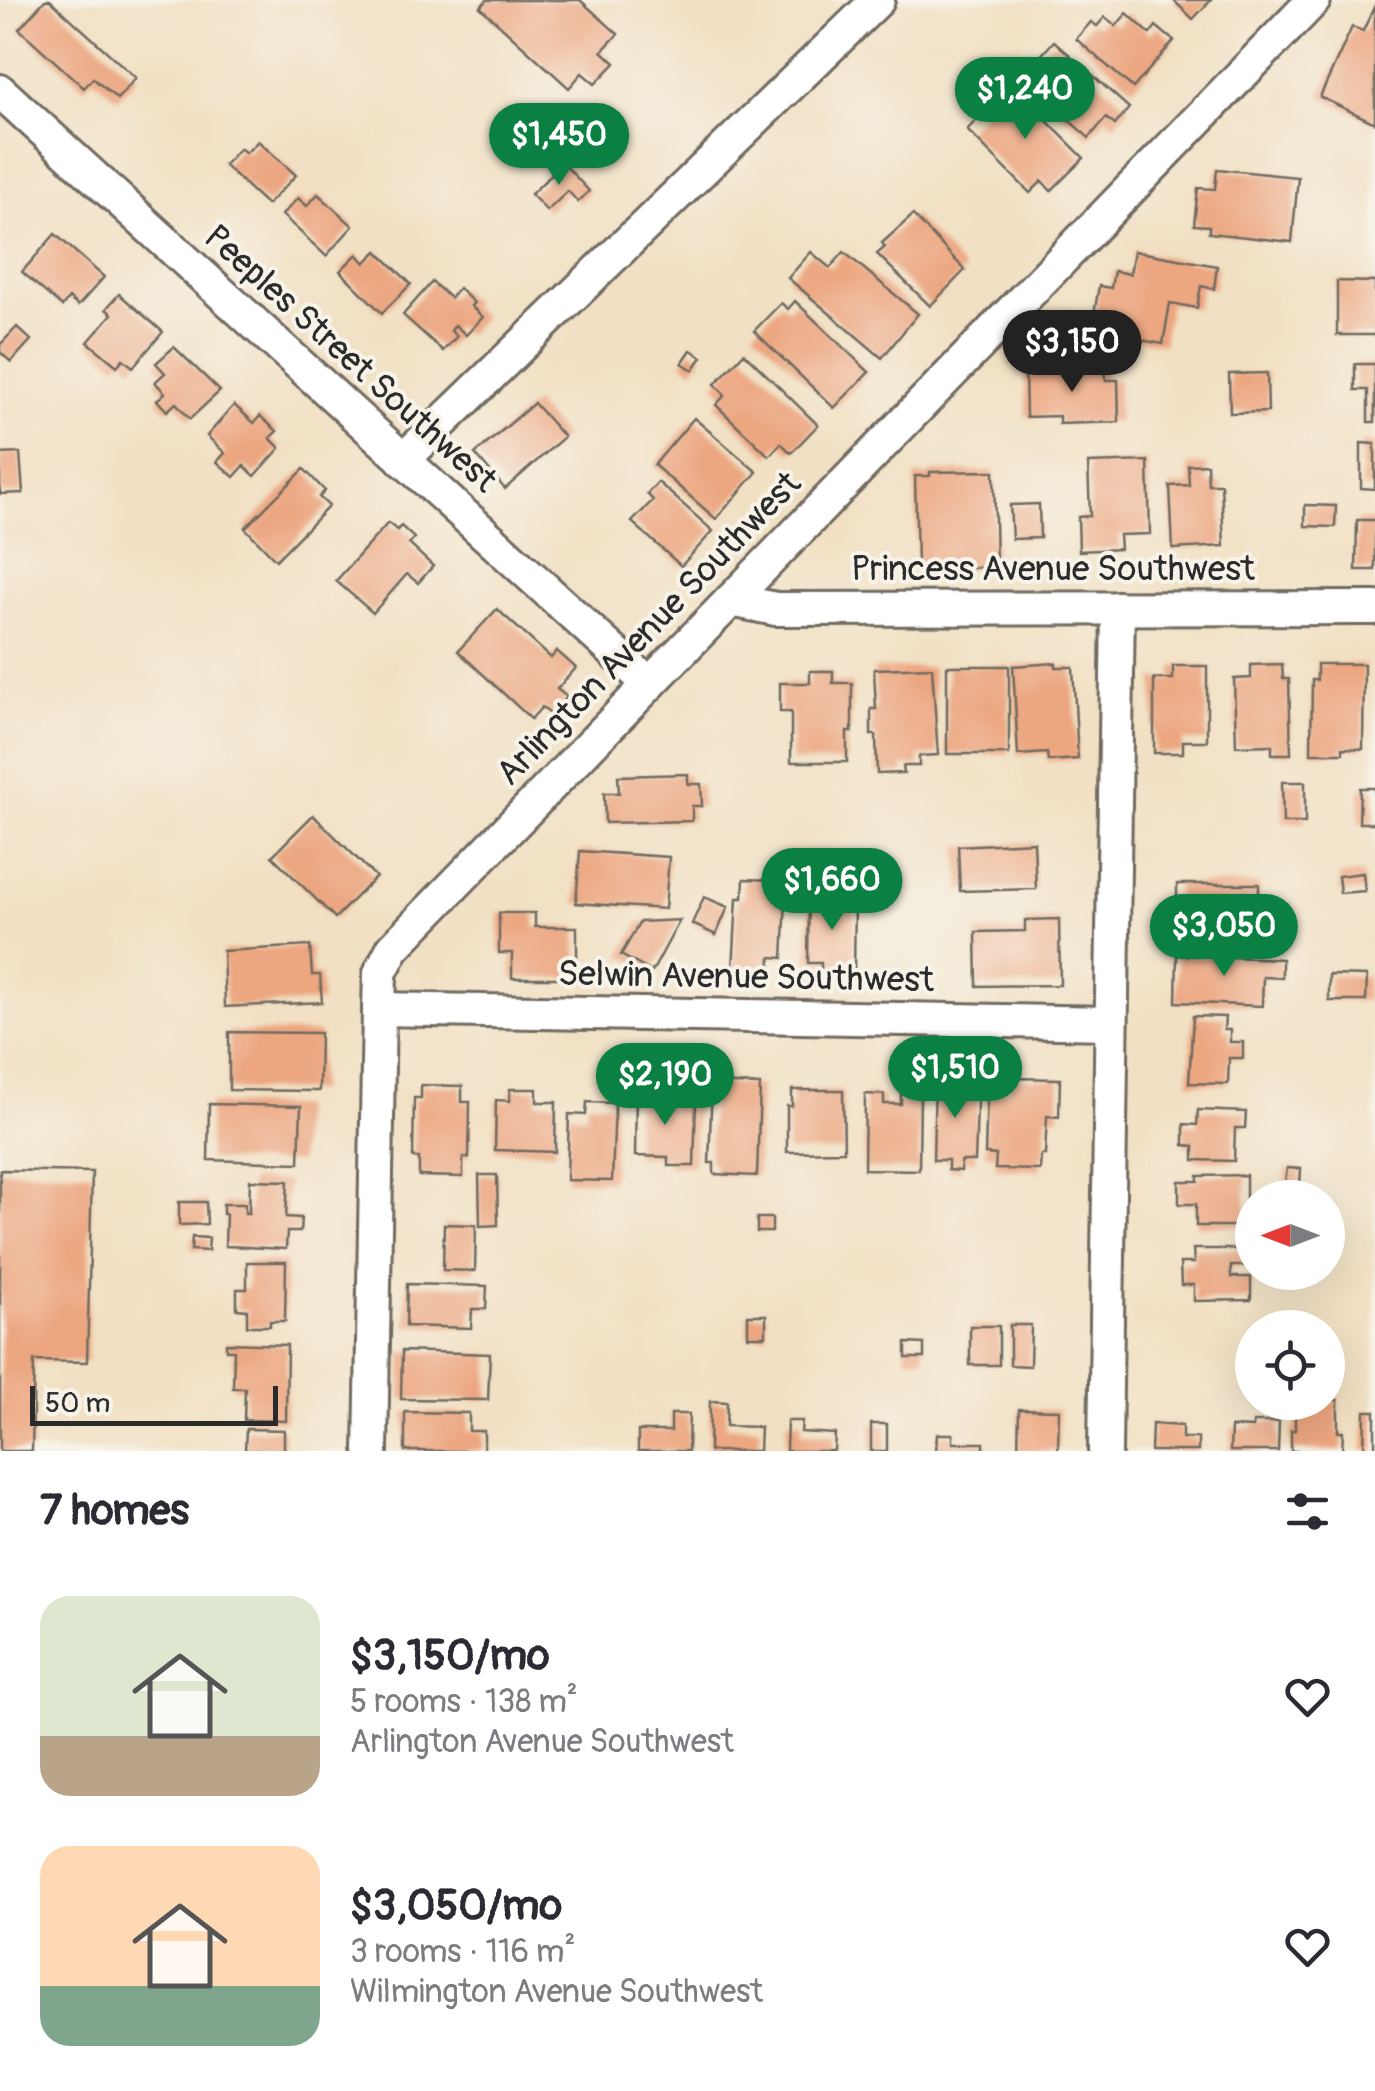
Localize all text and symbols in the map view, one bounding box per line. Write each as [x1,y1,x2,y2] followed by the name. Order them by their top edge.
[944,57,1106,142] pin: $1,240
[977,69,1073,109] text: $1,240
[478,103,640,188] pin: $1,450
[511,115,607,155] text: $1,450
[195,215,507,503] street label: Peeples Street Southwest
[991,310,1153,395] pin: $3,150
[1024,322,1120,362] text: $3,150
[487,462,811,795] street label: Arlington Avenue Southwest
[851,547,1256,591] street label: Princess Avenue Southwest
[751,848,913,933] pin: $1,660
[783,860,881,900] text: $1,660
[1143,894,1305,979] pin: $3,050
[1172,906,1276,946] text: $3,050
[558,952,935,1002] street label: Selwin Avenue Southwest
[874,1036,1036,1121] pin: $1,510
[584,1043,746,1128] pin: $2,190
[910,1048,1000,1088] text: $1,510
[618,1055,712,1095] text: $2,190
[1235,1180,1345,1290] north arrow
[1235,1180,1345,1420] map controls
[1235,1310,1345,1420] button: locate
[30,1381,278,1426] scale bar
[45,1386,110,1421] text: 50 m
[1280,1484,1335,1539] icon: filters
[40,1485,189,1537] text: 7 homes
[350,1630,550,1682] text: $3,150/mo
[120,1636,240,1756] icon: home
[1280,1669,1335,1724] icon: heart
[350,1682,578,1722] text: 5 rooms · 138 m²
[350,1722,734,1762] text: Arlington Avenue Southwest
[350,1880,562,1932] text: $3,050/mo
[120,1886,240,2006] icon: home
[1280,1919,1335,1974] icon: heart
[350,1932,575,1972] text: 3 rooms · 116 m²
[350,1972,763,2012] text: Wilmington Avenue Southwest

